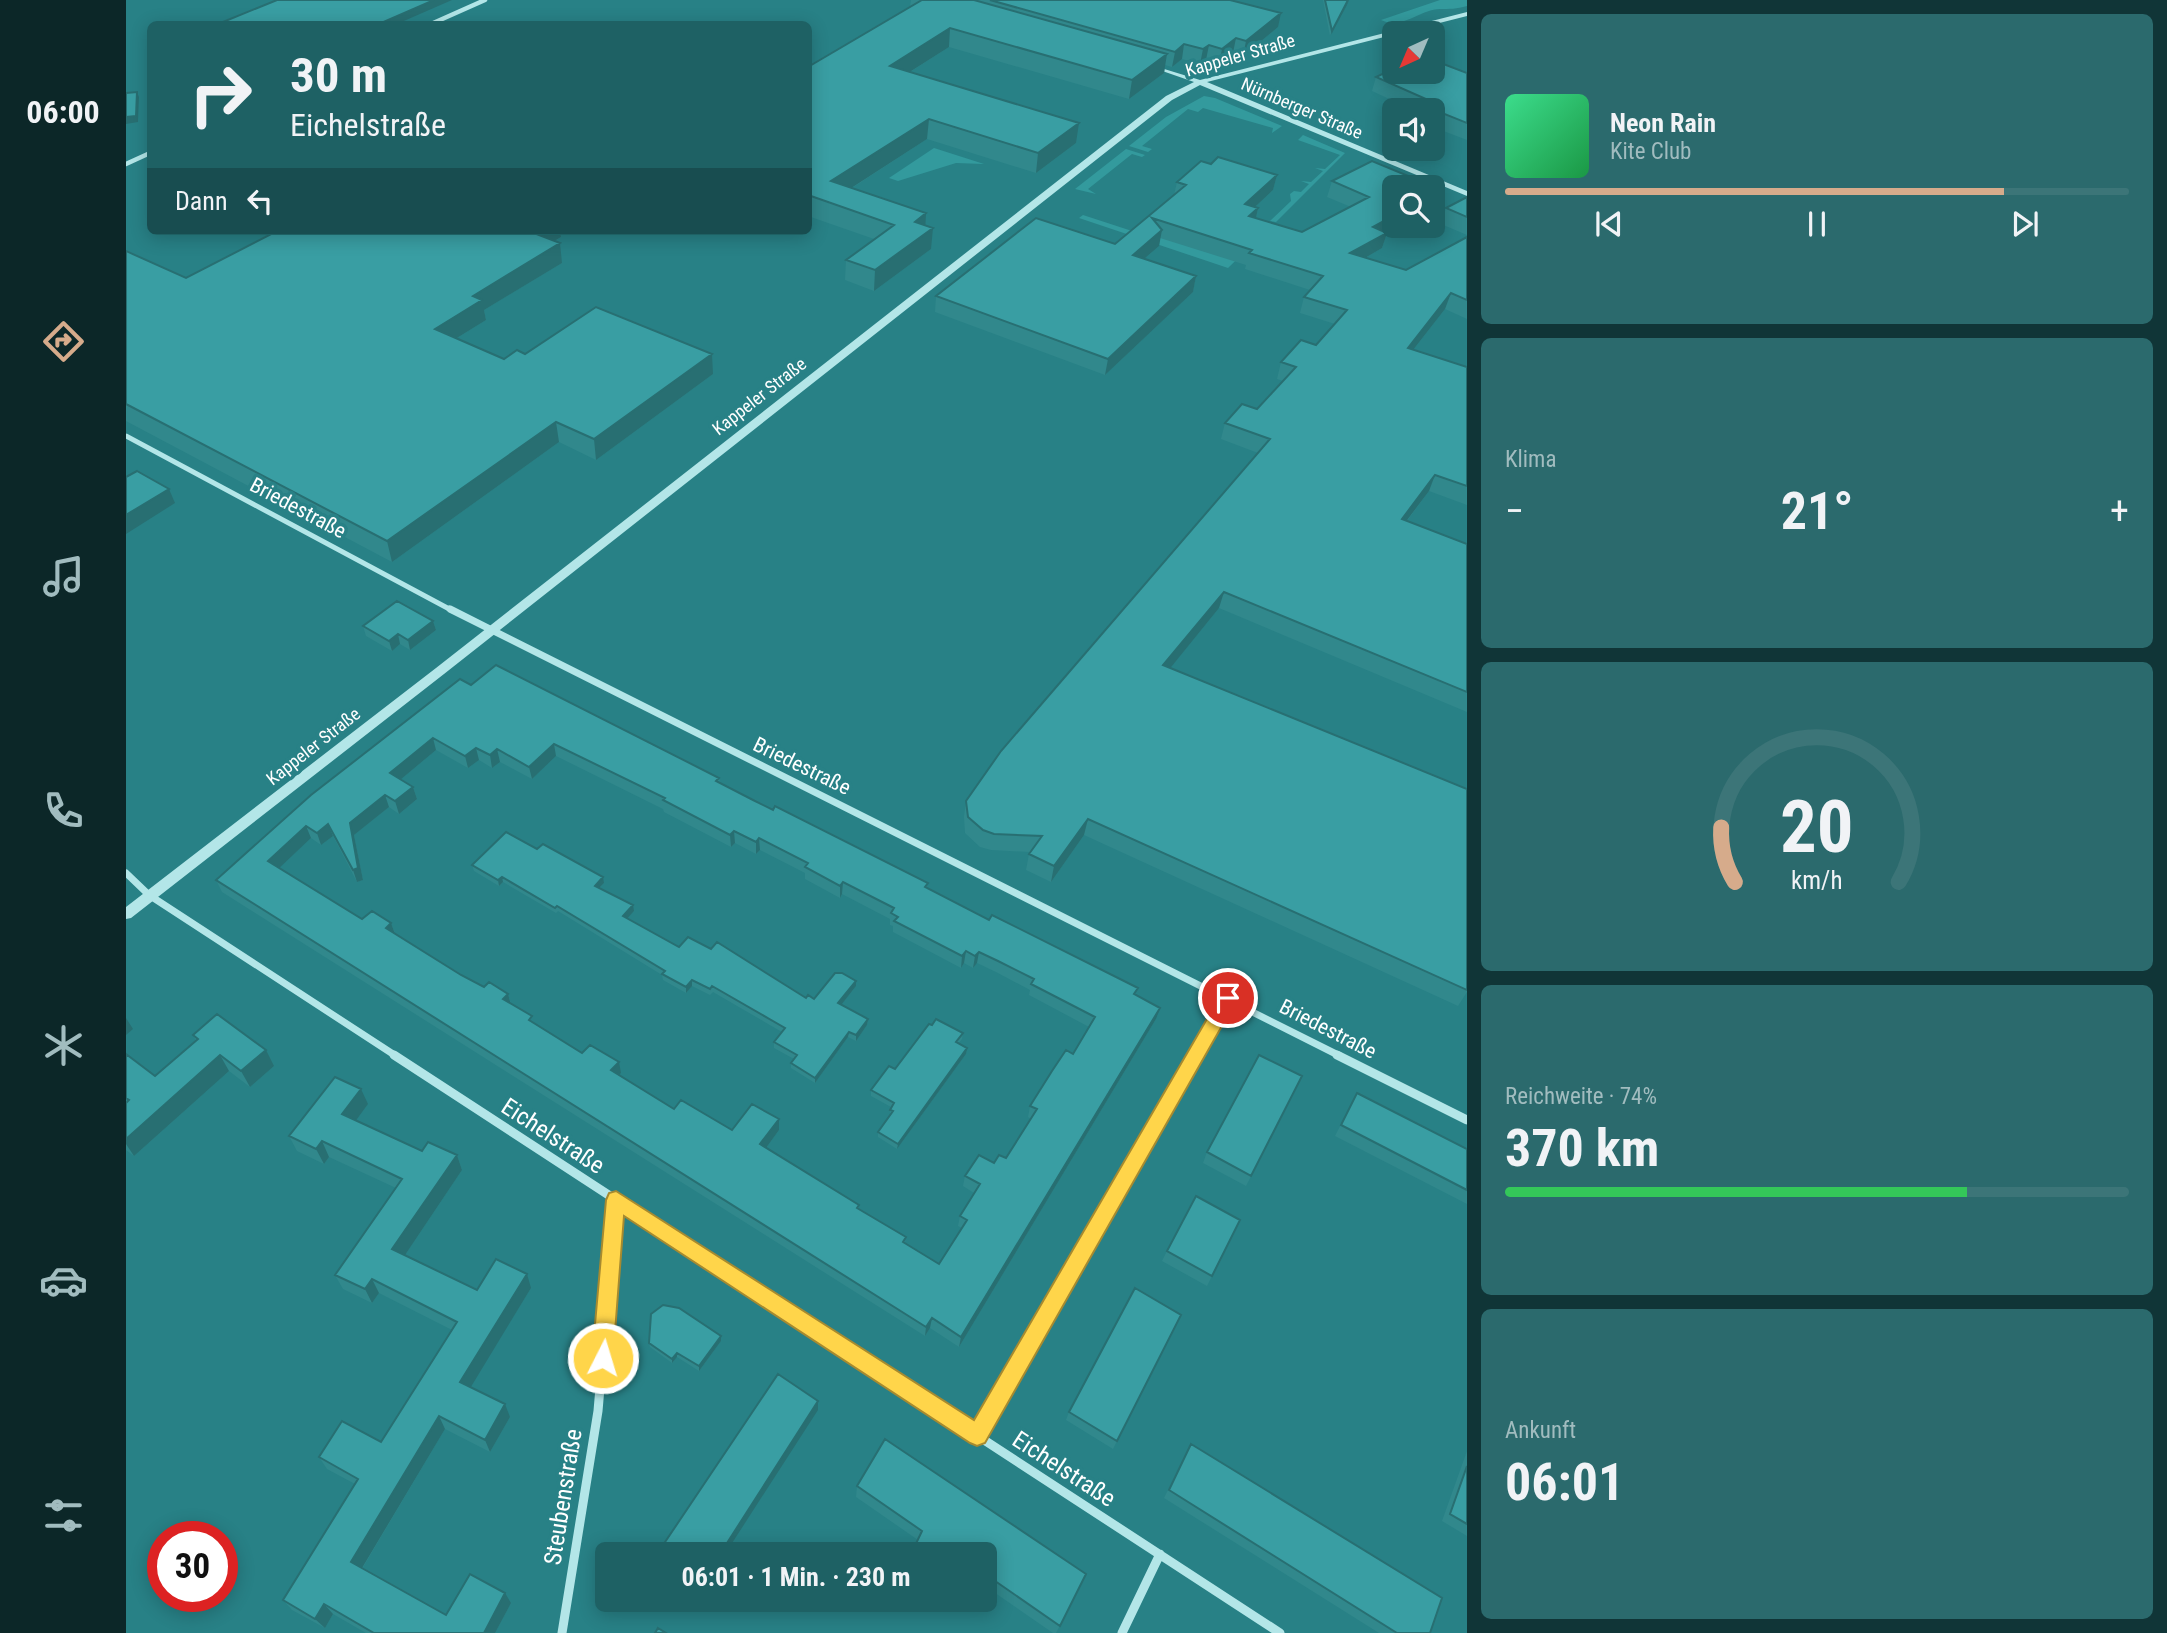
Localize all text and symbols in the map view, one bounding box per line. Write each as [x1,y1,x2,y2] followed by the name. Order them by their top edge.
[1382,21,1446,84] north arrow
[1382,21,1445,238] map controls
[1183,29,1297,81] street label: Kappeler Straße
[290,47,387,104] text: 30 m
[175,49,266,140] icon: right
[1238,73,1366,143] street label: Nürnberger Straße
[26,93,100,131] text: 06:00
[1382,98,1445,161] button: sound
[290,106,446,144] text: Eichelstraße
[1610,108,1716,138] text: Neon Rain
[1610,138,1691,165] text: Kite Club
[1382,175,1445,238] button: search
[241,182,279,220] icon: left
[175,186,227,216] text: Dann
[1590,205,1628,243] icon: previous
[1798,205,1836,243] icon: pause
[2006,205,2044,243] icon: next
[39,317,88,366] icon: directions
[708,353,810,439] street label: Kappeler Straße
[1505,446,1556,473] text: Klima
[246,473,350,543] street label: Briedestraße
[1781,481,1853,542] text: 21°
[1505,489,1524,533] text: −
[2110,489,2129,533] text: +
[39,552,88,601] icon: music
[262,703,364,789] street label: Kappeler Straße
[749,732,855,800] street label: Briedestraße
[1780,785,1854,871] text: 20
[39,786,88,835] icon: phone
[1791,866,1843,895] text: km/h
[1198,968,1258,1028] pin
[1209,979,1247,1017] icon: arrive
[1276,994,1381,1064] street label: Briedestraße
[39,1021,88,1070] icon: climate
[1505,1083,1657,1110] text: Reichweite · 74%
[496,1092,610,1180] street label: Eichelstraße
[1505,1118,1659,1179] text: 370 km
[39,1256,88,1305] icon: car
[566,1321,640,1395] position arrow
[1505,1417,1576,1444] text: Ankunft
[1007,1425,1121,1513] street label: Eichelstraße
[538,1427,588,1567] street label: Steubenstraße
[1505,1452,1624,1513] text: 06:01
[39,1491,88,1540] icon: filters
[147,1521,238,1612] speed limit sign: 30
[682,1562,910,1592] text: 06:01 · 1 Min. · 230 m

